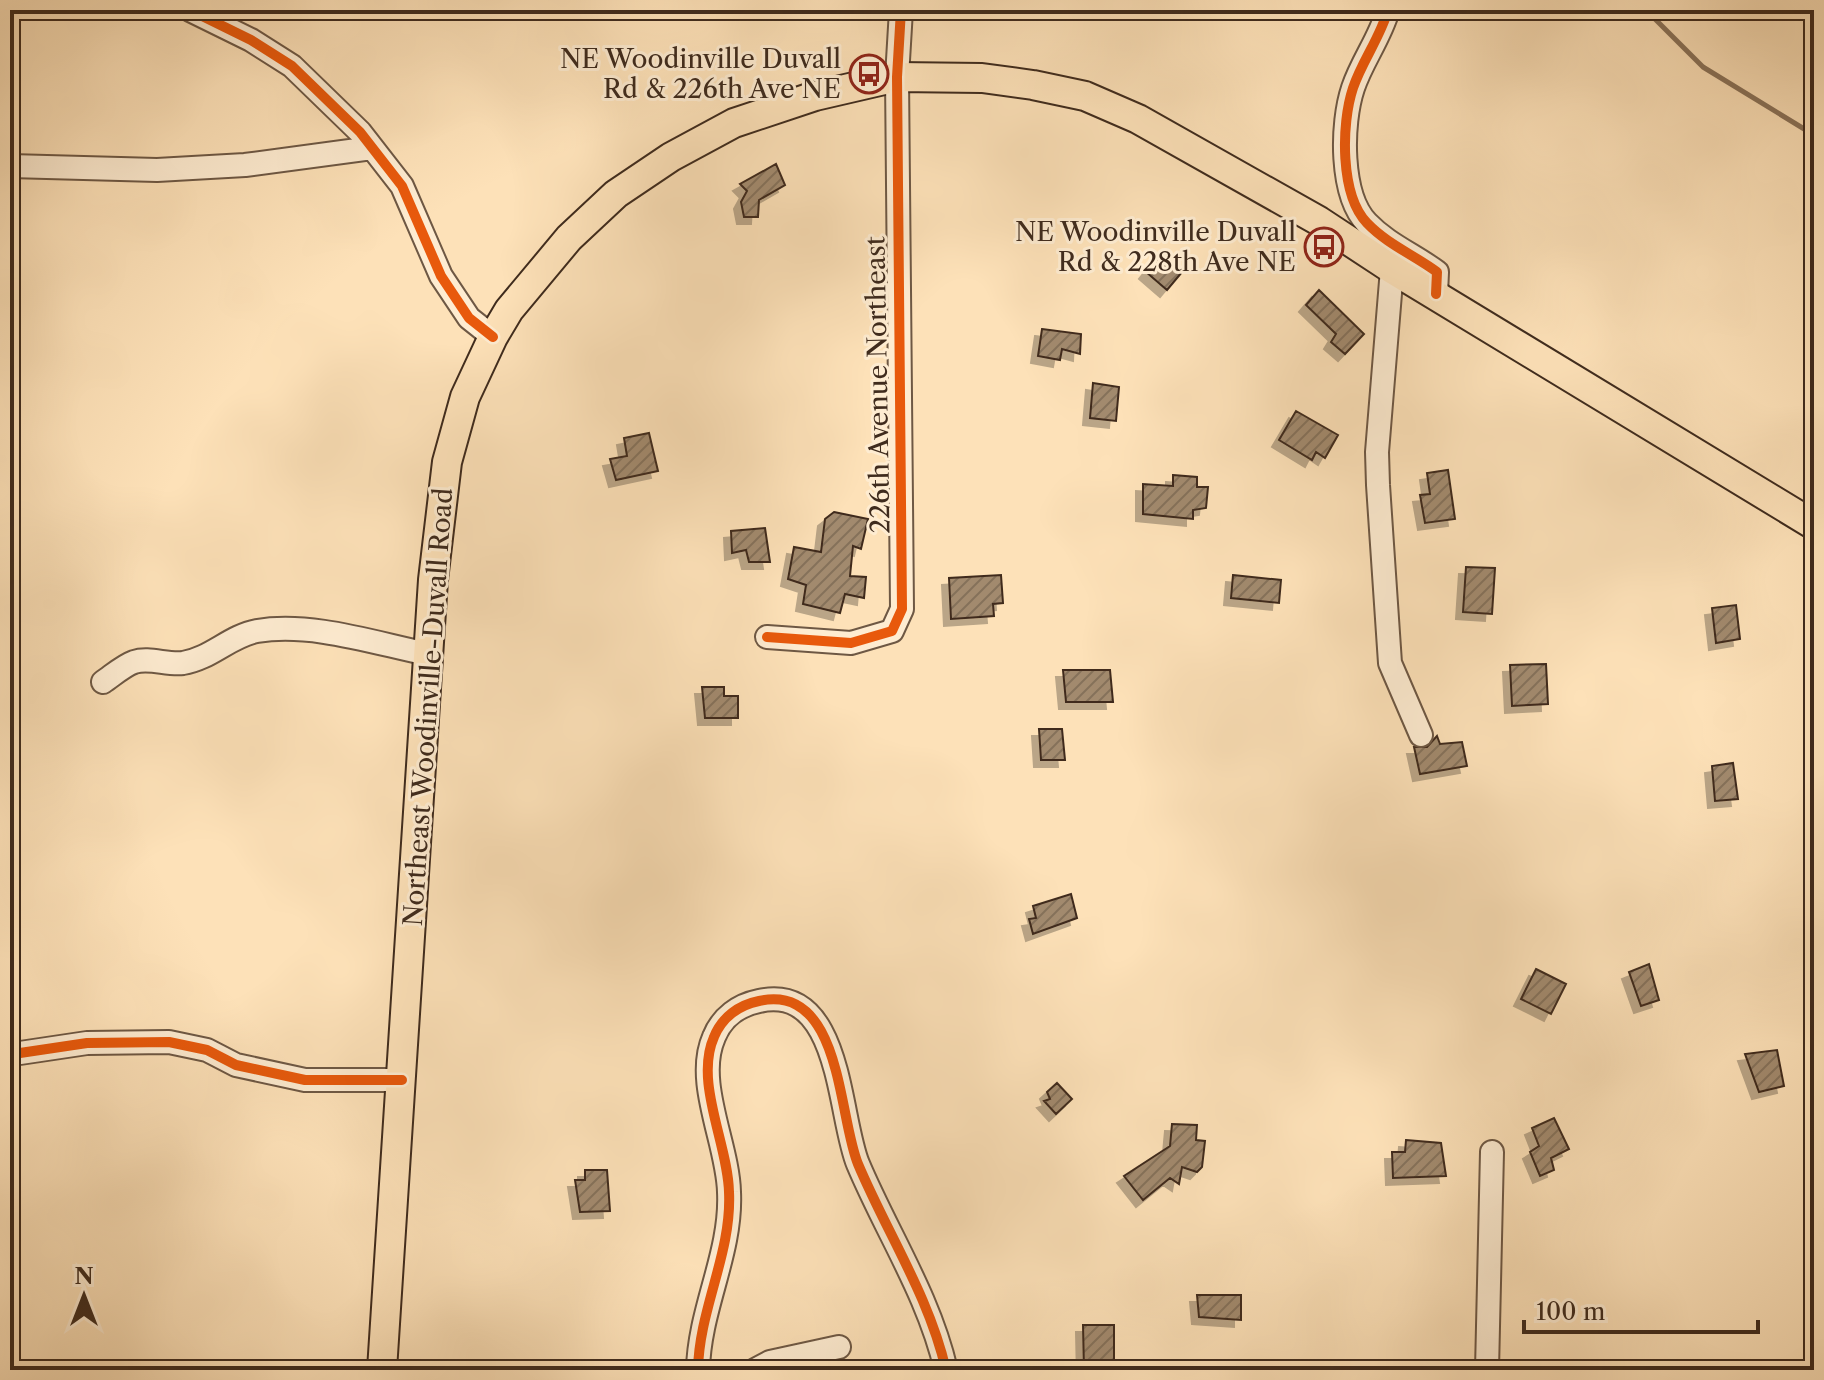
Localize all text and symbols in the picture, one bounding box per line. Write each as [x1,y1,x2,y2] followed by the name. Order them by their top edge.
[560,43,841,105] place label: NE Woodinville Duvall Rd & 226th Ave NE
[848,53,890,95] bus stop icon: NE Woodinville Duvall Rd & 226th Ave NE
[1015,216,1296,278] place label: NE Woodinville Duvall Rd & 228th Ave NE
[1303,226,1345,268] bus stop icon: NE Woodinville Duvall Rd & 228th Ave NE
[859,235,897,534] street label: 226th Avenue Northeast
[397,487,459,927] street label: Northeast Woodinville-Duvall Road
[44,1256,124,1336] north arrow
[74,1263,94,1290] text: N
[1524,1284,1758,1334] scale bar
[1536,1297,1605,1326] text: 100 m

